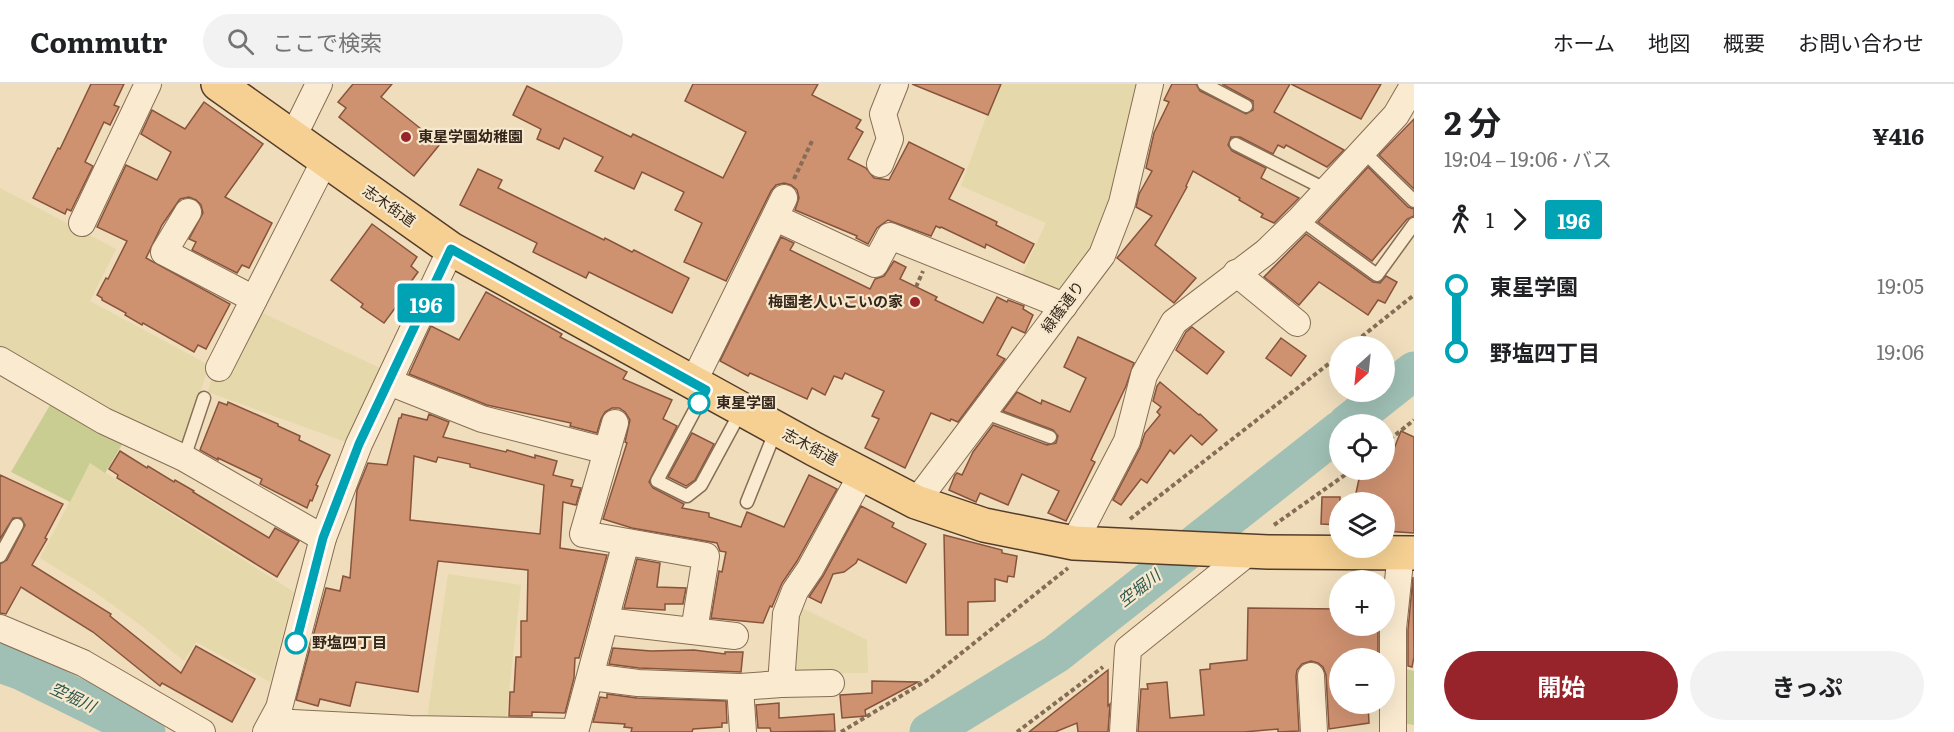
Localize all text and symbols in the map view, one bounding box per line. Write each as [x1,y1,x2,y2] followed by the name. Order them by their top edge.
[203,14,623,68] search box
[30,20,167,62] text: Commutr
[224,25,257,58] icon: search
[272,25,382,58] text: ここで検索
[1553,26,1615,57] text: ホーム
[1648,26,1690,57] text: 地図
[1723,26,1765,57] text: 概要
[1798,26,1924,57] text: お問い合わせ
[1444,96,1501,145] text: 2 分
[1872,119,1924,152] text: ¥416
[418,124,523,147] place label: 東星学園幼稚園
[399,130,413,144] marker: 東星学園幼稚園
[1444,143,1612,173] text: 19:04 – 19:06 · バス
[359,178,421,231] street label: 志木街道
[1444,203,1477,236] icon: walk
[1503,203,1536,236] icon: forward
[1486,204,1494,234] text: 1
[1557,204,1590,235] text: 196
[1490,269,1578,302] text: 東星学園
[1877,270,1924,300] text: 19:05
[1035,275,1089,337] street label: 緑蔭通り
[392,284,460,322] line badge: 196
[409,288,443,319] text: 196
[768,289,903,312] place label: 梅園老人いこいの家
[908,295,922,309] marker: 梅園老人いこいの家
[1490,335,1600,368] text: 野塩四丁目
[1329,336,1395,402] north arrow
[1329,336,1395,714] map controls
[1876,336,1924,366] text: 19:06
[716,390,776,413] place label: 東星学園
[688,392,710,414] marker: 東星学園
[1329,414,1395,480] button: locate
[779,421,843,470] street label: 志木街道
[1329,492,1395,558] button: layers
[1112,562,1166,611] water label: 空堀川
[1329,570,1395,636] button: +
[312,630,387,653] place label: 野塩四丁目
[285,632,307,654] marker: 野塩四丁目
[1329,648,1395,714] button: −
[1444,651,1678,720] button: 開始
[1690,651,1924,720] button: きっぷ
[47,675,102,718] water label: 空堀川

